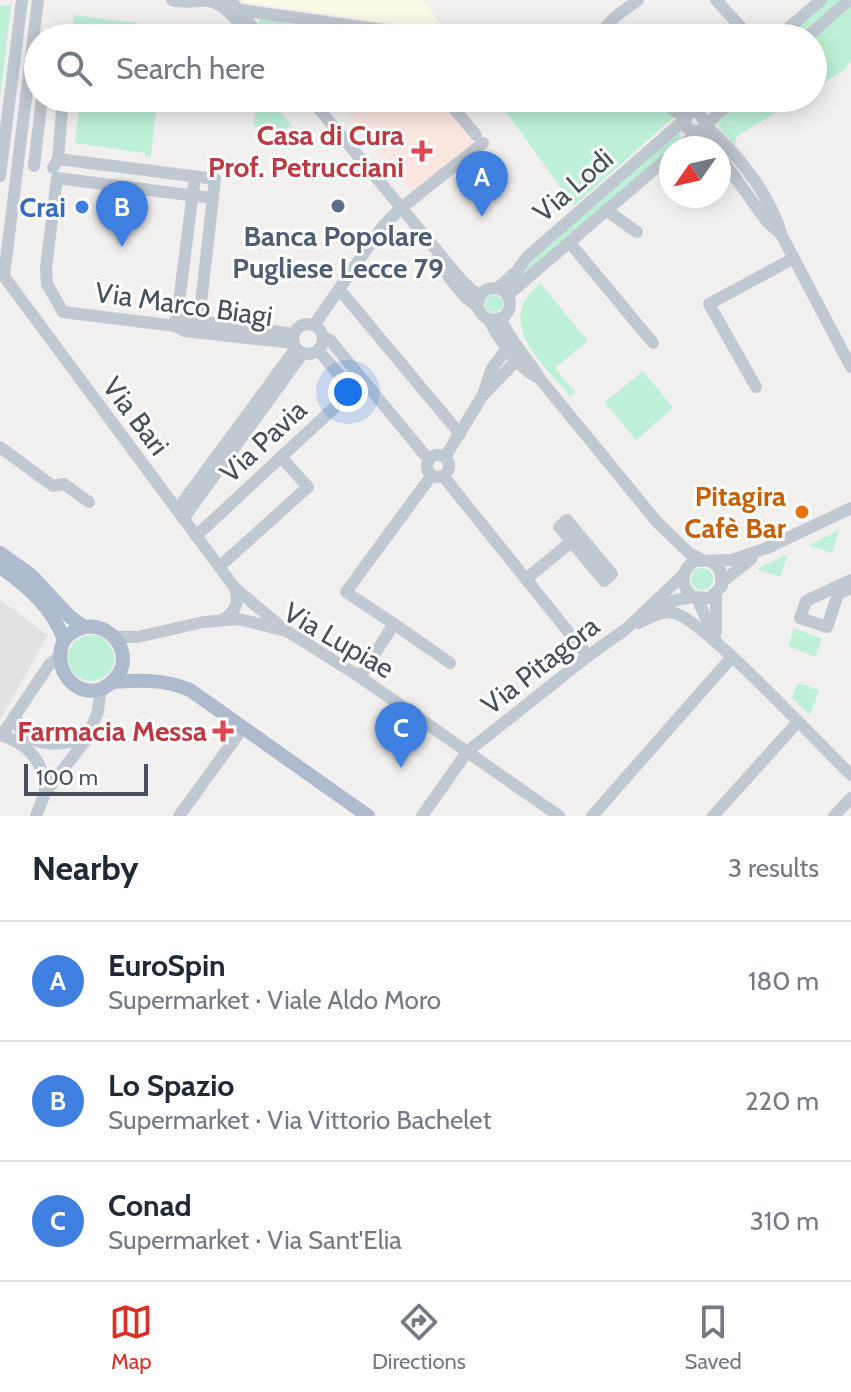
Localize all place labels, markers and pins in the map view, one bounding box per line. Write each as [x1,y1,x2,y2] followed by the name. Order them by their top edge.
[208,118,404,184] place label: Casa di Cura Prof. Petrucciani
[411,140,433,162] marker: Casa di Cura Prof. Petrucciani
[456,151,508,217] pin: A
[96,181,148,247] pin: B
[19,190,66,224] place label: Crai
[329,197,347,215] marker: Banca Popolare Pugliese Lecce 79
[73,198,91,216] marker: Crai
[232,219,444,285] place label: Banca Popolare Pugliese Lecce 79
[684,479,787,545] place label: Pitagira Cafè Bar
[793,503,811,521] marker: Pitagira Cafè Bar
[375,702,427,768] pin: C
[17,714,207,748] place label: Farmacia Messa
[214,722,232,740] marker: Farmacia Messa

